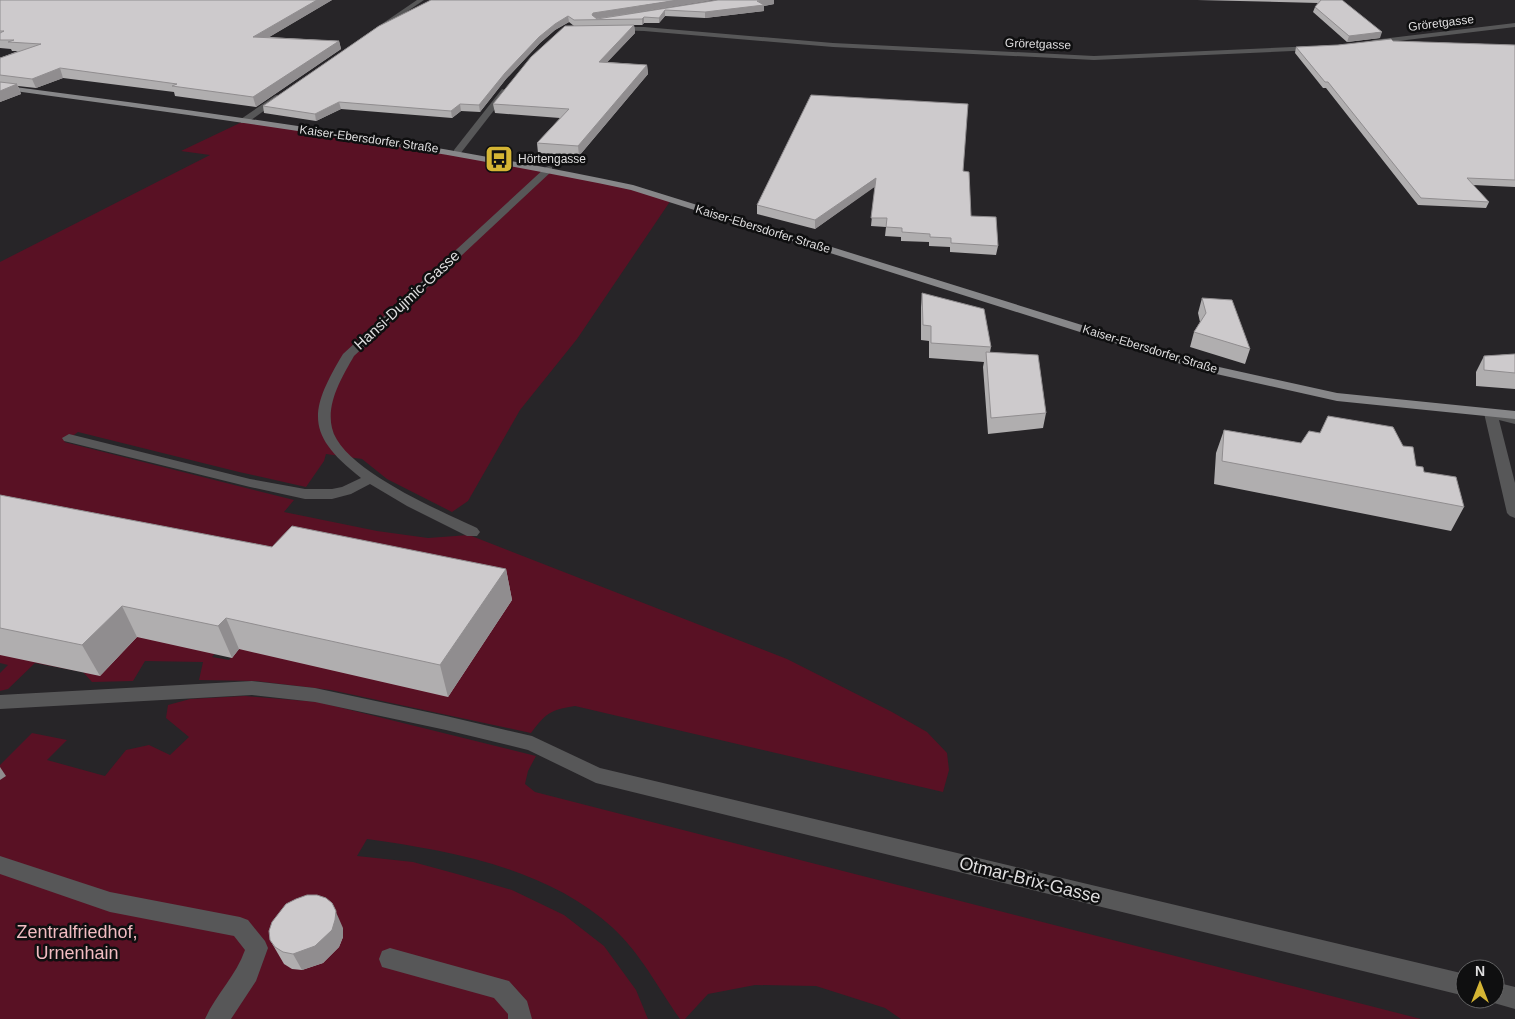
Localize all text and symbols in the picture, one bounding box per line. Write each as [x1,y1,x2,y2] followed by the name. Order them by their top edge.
[1407,12,1475,34] street label: Gröretgasse
[1005,36,1072,52] street label: Gröretgasse
[299,122,440,156] street label: Kaiser-Ebersdorfer Straße
[484,144,514,174] bus stop icon: Hörtengasse
[518,152,586,166] place label: Hörtengasse
[694,202,832,256] street label: Kaiser-Ebersdorfer Straße
[351,247,463,353] street label: Hansi-Dujmic-Gasse
[1081,322,1219,376] street label: Kaiser-Ebersdorfer Straße
[957,853,1103,907] street label: Otmar-Brix-Gasse
[16,922,138,963] park label: Zentralfriedhof, Urnenhain
[1455,959,1505,1009] north arrow
[1475,963,1485,979] text: N

